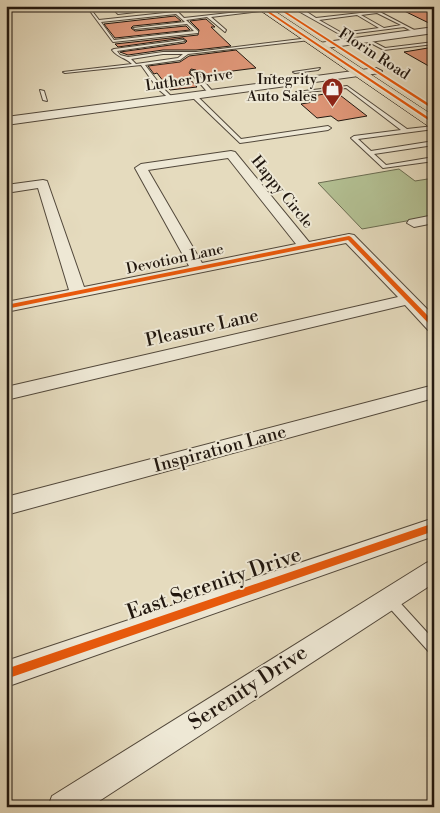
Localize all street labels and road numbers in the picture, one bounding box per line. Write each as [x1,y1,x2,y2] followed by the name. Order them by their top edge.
[335,24,414,84] street label: Florin Road
[144,64,234,96] street label: Luther Drive
[247,152,317,232] street label: Happy Circle
[124,239,226,279] street label: Devotion Lane
[143,304,261,352] street label: Pleasure Lane
[151,420,289,478] street label: Inspiration Lane
[123,542,305,626] street label: East Serenity Drive
[184,640,312,736] street label: Serenity Drive

